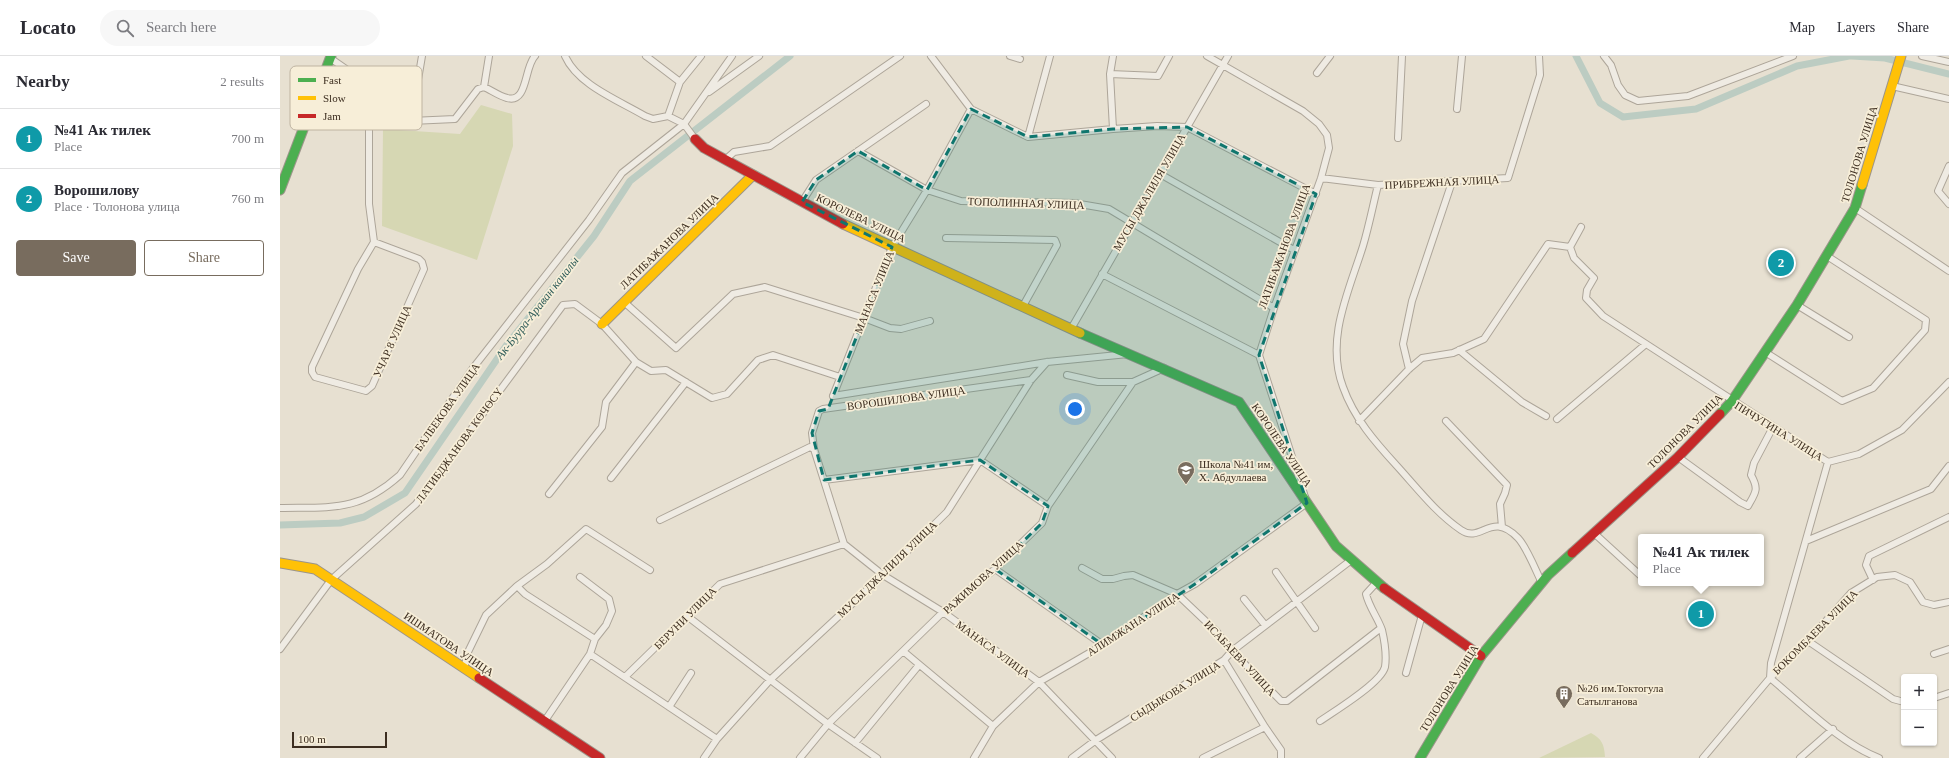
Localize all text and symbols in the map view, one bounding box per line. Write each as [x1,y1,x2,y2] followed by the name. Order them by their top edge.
[100,10,380,46] search box
[20,17,76,38] text: Locato
[114,17,136,39] icon: search
[146,19,216,35] text: Search here
[1789,20,1815,35] text: Map
[1837,20,1875,35] text: Layers
[1897,20,1929,35] text: Share
[290,66,422,130] legend
[16,72,70,91] text: Nearby
[220,74,264,89] text: 2 results
[323,74,341,86] text: Fast
[323,92,346,104] text: Slow
[1839,104,1879,204] street label: ТОЛОНОВА УЛИЦА
[323,110,341,122] text: Jam
[54,122,151,138] text: №41 Ак тилек
[26,131,32,146] text: 1
[231,131,264,146] text: 700 m
[1110,131,1188,253] street label: МУСЫ ДЖАЛИЛЯ УЛИЦА
[54,139,82,154] text: Place
[1384,173,1500,191] street label: ПРИБРЕЖНАЯ УЛИЦА
[54,182,139,198] text: Ворошилову
[1256,182,1312,310] street label: ЛАТИБАЖАНОВА УЛИЦА
[26,191,32,206] text: 2
[231,191,264,206] text: 760 m
[617,191,721,291] street label: ЛАТИБАЖАНОВА УЛИЦА
[814,191,908,245] street label: КОРОЛЕВА УЛИЦА
[967,195,1085,211] street label: ТОПОЛИННАЯ УЛИЦА
[54,199,180,214] text: Place · Толонова улица
[16,240,136,276] button: Save
[144,240,264,276] button: Share
[1768,248,1794,278] pin: 2
[852,249,896,335] street label: МАНАСА УЛИЦА
[492,254,581,363] water label: Ак-Буура-Араван каналы
[371,303,413,379] street label: УЧАР 8 УЛИЦА
[412,361,482,453] street label: БАЛБЕКОВА УЛИЦА
[846,384,966,412] street label: ВОРОШИЛОВА УЛИЦА
[413,385,505,505] street label: ЛАТИБДЖАНОВА КӨЧӨСҮ
[1645,391,1725,471] street label: ТОЛОНОВА УЛИЦА
[1065,399,1085,419] your location
[1733,399,1825,463] street label: ПИЧУГИНА УЛИЦА
[1250,401,1314,489] street label: КОРОЛЕВА УЛИЦА
[1199,458,1273,483] place label: Школа №41 им, Х. Абдуллаева
[1176,460,1196,485] school or university icon: Школа №41 им, Х. Абдуллаева
[835,518,939,620] street label: МУСЫ ДЖАЛИЛЯ УЛИЦА
[1638,534,1764,586] popup
[941,538,1025,616] street label: РАЖИМОВА УЛИЦА
[1653,544,1749,560] text: №41 Ак тилек
[1653,561,1681,576] text: Place
[651,584,719,652] street label: БЕРУНИ УЛИЦА
[1770,587,1860,677] street label: БОКОМБАЕВА УЛИЦА
[1085,590,1181,658] street label: АЛИМЖАНА УЛИЦА
[1688,599,1714,629] pin: 1
[402,610,496,678] street label: ИШМАТОВА УЛИЦА
[954,618,1032,680] street label: МАНАСА УЛИЦА
[1202,618,1278,698] street label: ИСАБАЕВА УЛИЦА
[1417,642,1481,734] street label: ТОЛОНОВА УЛИЦА
[1128,658,1222,724] street label: СЫДЫКОВА УЛИЦА
[1901,674,1937,746] map controls
[1901,674,1937,710] button: +
[1577,682,1664,707] place label: №26 им.Токтогула Сатылганова
[1554,684,1574,709] building icon: №26 им.Токтогула Сатылганова
[1901,710,1937,746] button: −
[292,730,387,749] scale bar
[298,733,326,745] text: 100 m

